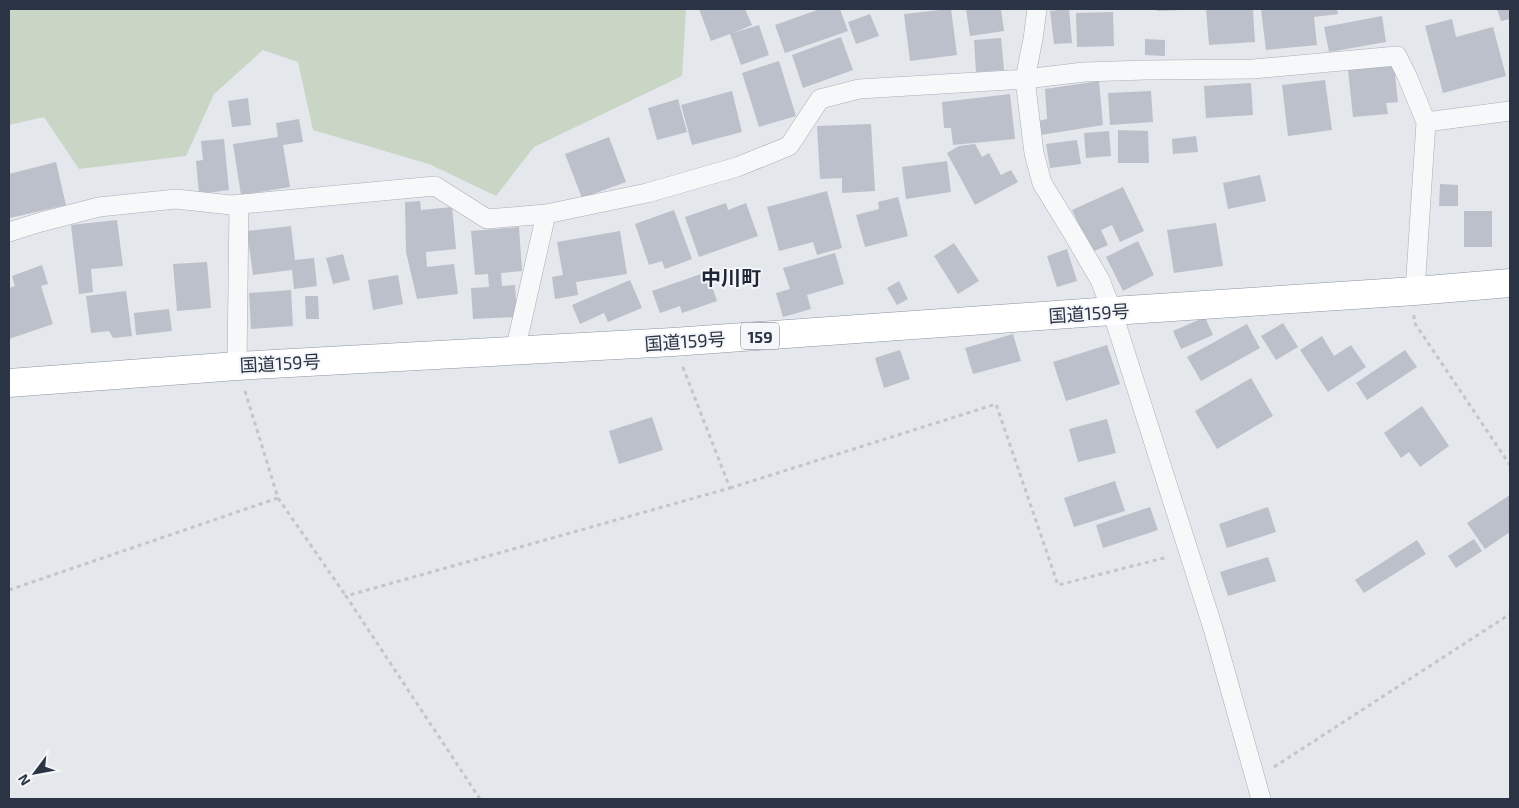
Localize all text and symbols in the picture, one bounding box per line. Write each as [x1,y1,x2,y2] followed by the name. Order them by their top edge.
[701,265,761,289] district label: 中川町
[1048,299,1130,327] street label: 国道159号
[741,322,779,350] road number: 159
[644,327,726,355] street label: 国道159号
[239,350,321,376] street label: 国道159号
[10,748,60,798] north arrow
[14,771,33,789] text: N

